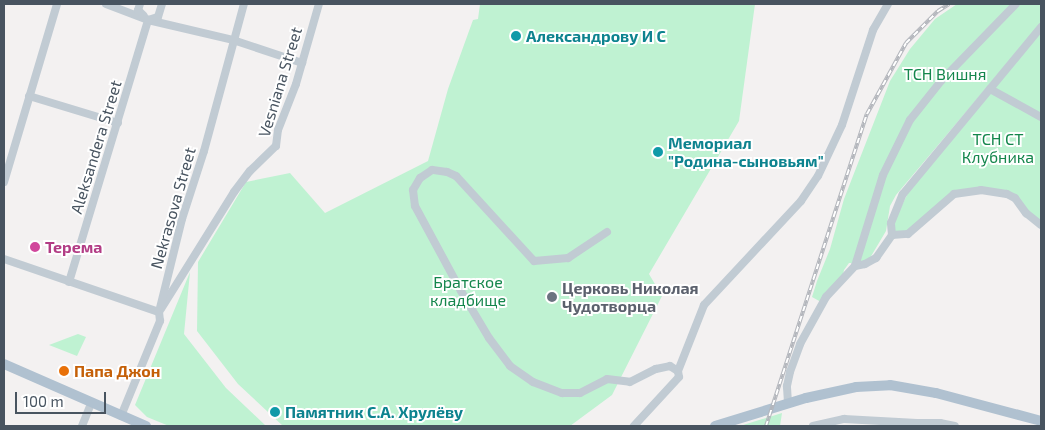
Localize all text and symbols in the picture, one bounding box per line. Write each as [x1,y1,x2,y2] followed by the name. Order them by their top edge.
[254,25,306,139] street label: Vesniana Street
[526,26,666,46] place label: Александрову И С
[510,30,522,42] marker: Александрову И С
[904,64,986,84] park label: ТСН Вишня
[67,78,125,216] street label: Aleksandera Street
[962,129,1034,167] park label: ТСН СТ Клубника
[668,133,824,171] place label: Мемориал "Родина-сыновьям"
[146,145,200,271] street label: Nekrasova Street
[652,146,664,158] marker: Мемориал "Родина-сыновьям"
[45,237,103,257] place label: Терема
[29,241,41,253] marker: Терема
[430,272,506,310] park label: Братское кладбище
[562,278,699,316] place label: Церковь Николая Чудотворца
[546,291,558,303] marker: Церковь Николая Чудотворца
[74,361,160,381] place label: Папа Джон
[58,365,70,377] marker: Папа Джон
[18,382,109,414] scale bar
[23,392,64,410] text: 100 m
[285,402,463,422] place label: Памятник С.А. Хрулёву
[269,406,281,418] marker: Памятник С.А. Хрулёву

